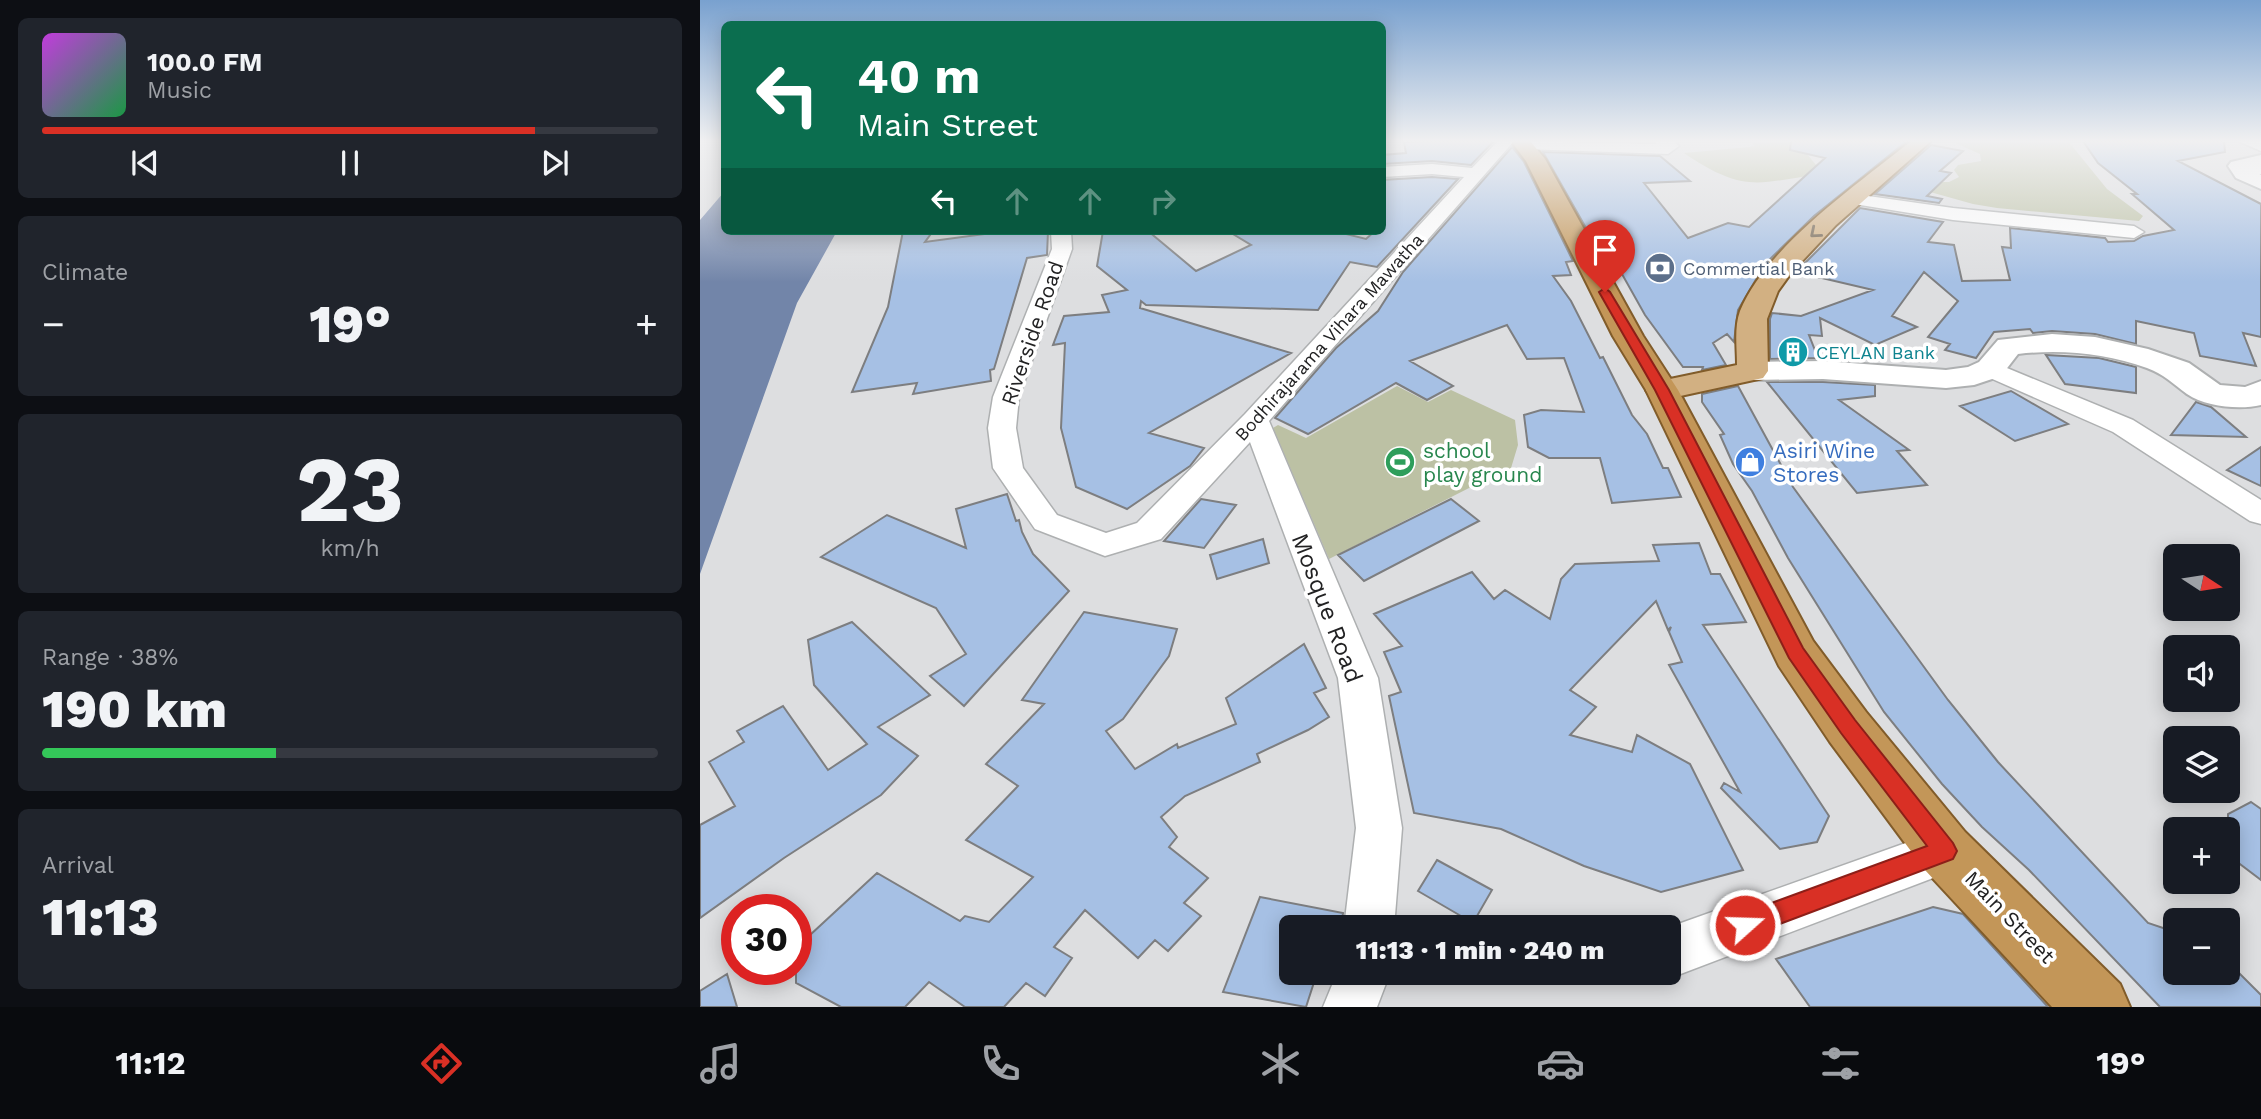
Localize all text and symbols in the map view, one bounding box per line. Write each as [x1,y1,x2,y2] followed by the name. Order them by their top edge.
[147,47,263,77] text: 100.0 FM
[857,47,980,105] text: 40 m
[742,49,833,140] icon: left
[147,77,212,104] text: Music
[857,106,1038,144] text: Main Street
[126,144,164,182] icon: previous
[331,144,369,182] icon: pause
[536,144,574,182] icon: next
[925,182,963,220] icon: left
[998,182,1036,220] icon: ahead
[1071,182,1109,220] icon: ahead
[1144,182,1182,220] icon: right
[1575,220,1635,292] pin
[1810,225,1823,237] one-way arrow
[1230,229,1428,445] street label: Bodhirajarama Vihara Mawatha
[1586,231,1624,269] icon: arrive
[1643,251,1677,285] bank icon: Commertial Bank
[996,258,1068,408] street label: Riverside Road
[1683,258,1834,279] place label: Commertial Bank
[42,259,128,286] text: Climate
[309,294,391,355] text: 19°
[42,302,65,346] text: −
[635,302,658,346] text: +
[1776,335,1810,369] building icon: CEYLAN Bank
[1816,342,1935,363] place label: CEYLAN Bank
[296,436,404,543] text: 23
[1423,438,1542,487] place label: school play ground
[1773,438,1875,487] place label: Asiri Wine Stores
[1383,445,1417,479] sports icon: school play ground
[1733,445,1767,479] shop icon: Asiri Wine Stores
[1286,529,1368,687] street label: Mosque Road
[320,535,380,562] text: km/h
[2163,544,2240,621] north arrow
[2163,544,2240,985] map controls
[2163,635,2240,712] button: sound
[42,644,178,671] text: Range · 38%
[42,679,227,740] text: 190 km
[2163,726,2240,803] button: layers
[2163,817,2240,894] button: +
[42,852,114,879] text: Arrival
[1960,866,2060,969] street label: Main Street
[42,887,158,948] text: 11:13
[1708,888,1782,962] position arrow
[721,894,812,985] speed limit sign: 30
[2163,908,2240,985] button: −
[1356,935,1604,965] text: 11:13 · 1 min · 240 m
[417,1039,466,1088] icon: directions
[696,1039,745,1088] icon: music
[976,1039,1025,1088] icon: phone
[1256,1039,1305,1088] icon: climate
[1536,1039,1585,1088] icon: car
[1816,1039,1865,1088] icon: filters
[115,1044,186,1082] text: 11:12
[2096,1044,2146,1082] text: 19°

